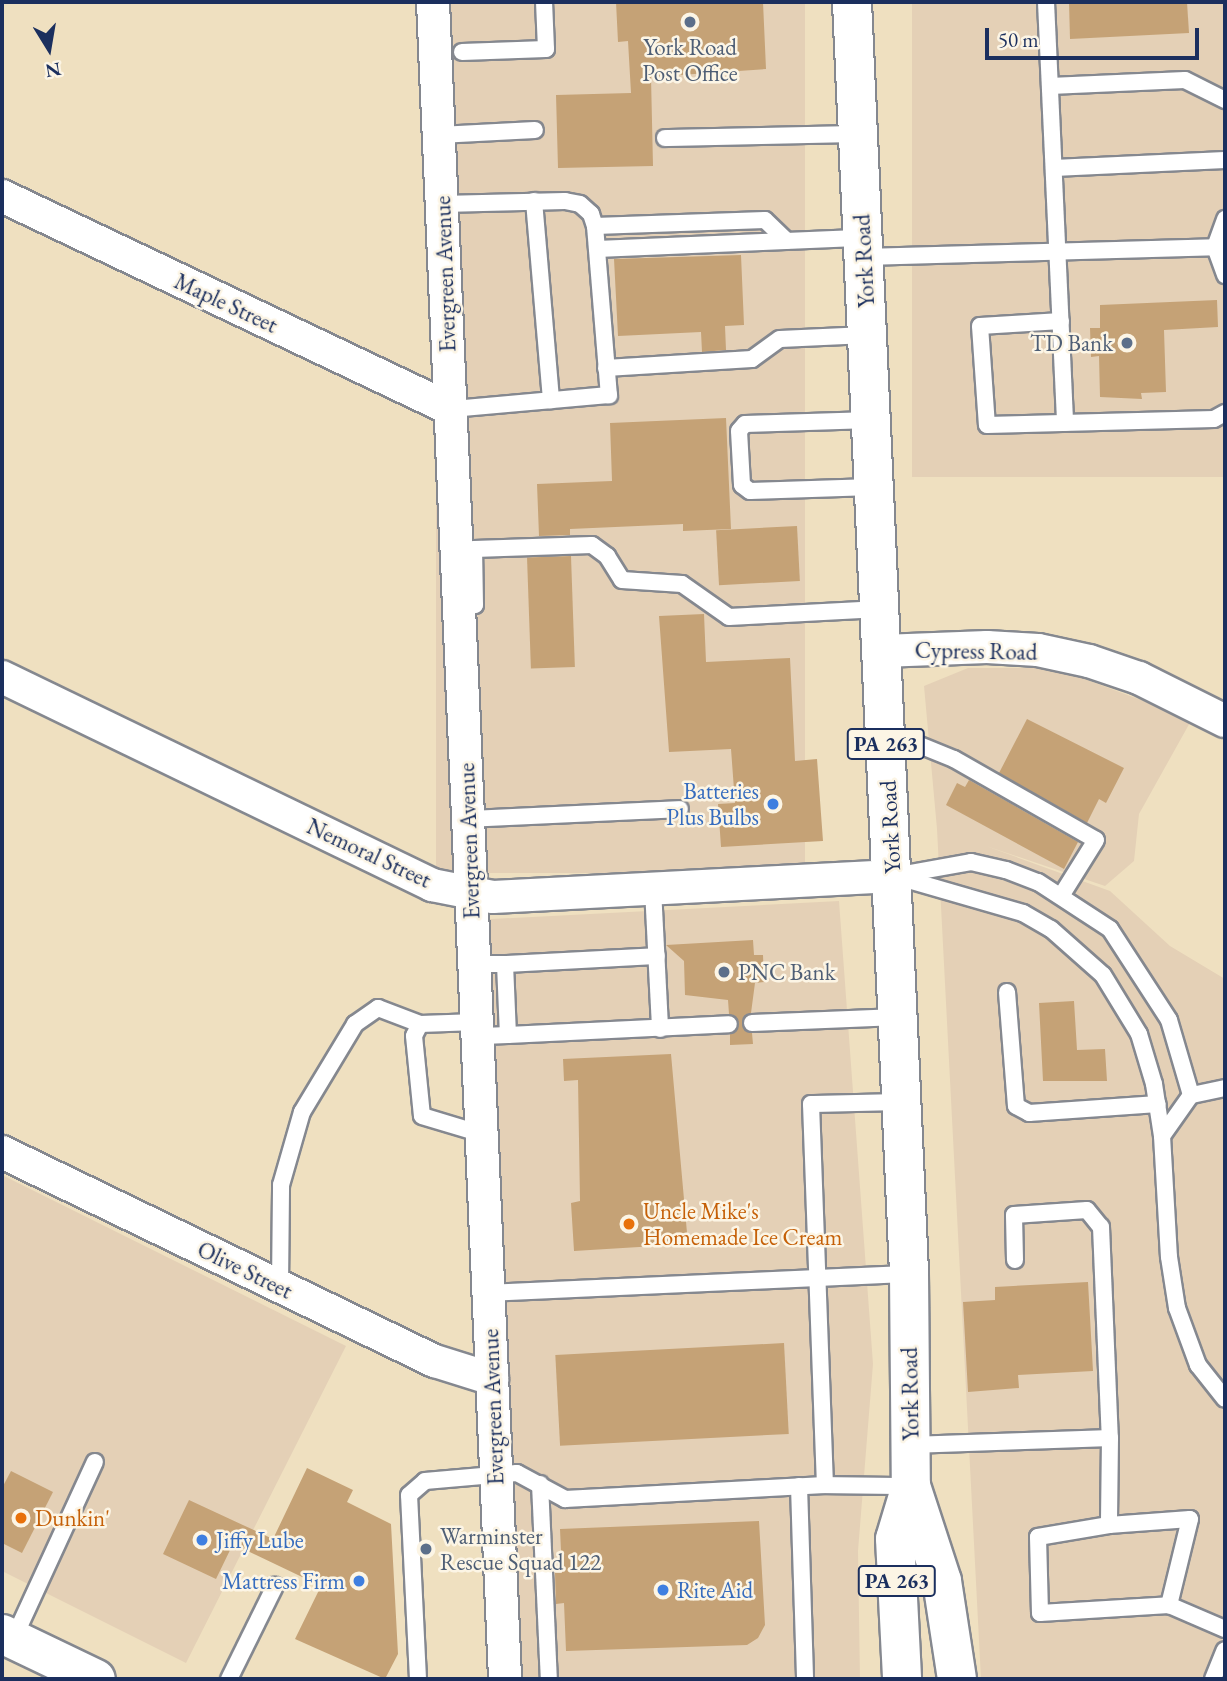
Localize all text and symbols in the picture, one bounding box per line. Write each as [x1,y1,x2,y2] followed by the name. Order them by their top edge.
[14,14,84,84] north arrow
[682,14,698,30] marker: York Road Post Office
[989,14,1202,58] scale bar
[998,26,1039,53] text: 50 m
[642,33,738,87] place label: York Road Post Office
[43,56,63,84] text: N
[428,195,462,353] street label: Evergreen Avenue
[848,214,880,308] street label: York Road
[170,267,282,339] street label: Maple Street
[1030,329,1113,357] place label: TD Bank
[1119,335,1135,351] marker: TD Bank
[914,636,1038,666] street label: Cypress Road
[846,726,926,762] road number: PA 263
[452,762,486,920] street label: Evergreen Avenue
[666,777,759,831] place label: Batteries Plus Bulbs
[874,780,906,874] street label: York Road
[765,796,781,812] marker: Batteries Plus Bulbs
[302,812,436,894] street label: Nemoral Street
[738,958,835,986] place label: PNC Bank
[716,964,732,980] marker: PNC Bank
[643,1197,843,1251] place label: Uncle Mike's Homemade Ice Cream
[621,1216,637,1232] marker: Uncle Mike's Homemade Ice Cream
[193,1235,297,1305] street label: Olive Street
[476,1328,510,1486] street label: Evergreen Avenue
[895,1347,925,1441] street label: York Road
[35,1504,110,1532] place label: Dunkin'
[13,1510,29,1526] marker: Dunkin'
[440,1522,601,1576] place label: Warminster Rescue Squad 122
[216,1526,304,1554] place label: Jiffy Lube
[194,1532,210,1548] marker: Jiffy Lube
[418,1541,434,1557] marker: Warminster Rescue Squad 122
[857,1564,937,1598] road number: PA 263
[222,1567,345,1595] place label: Mattress Firm
[351,1573,367,1589] marker: Mattress Firm
[677,1576,753,1604] place label: Rite Aid
[655,1582,671,1598] marker: Rite Aid

